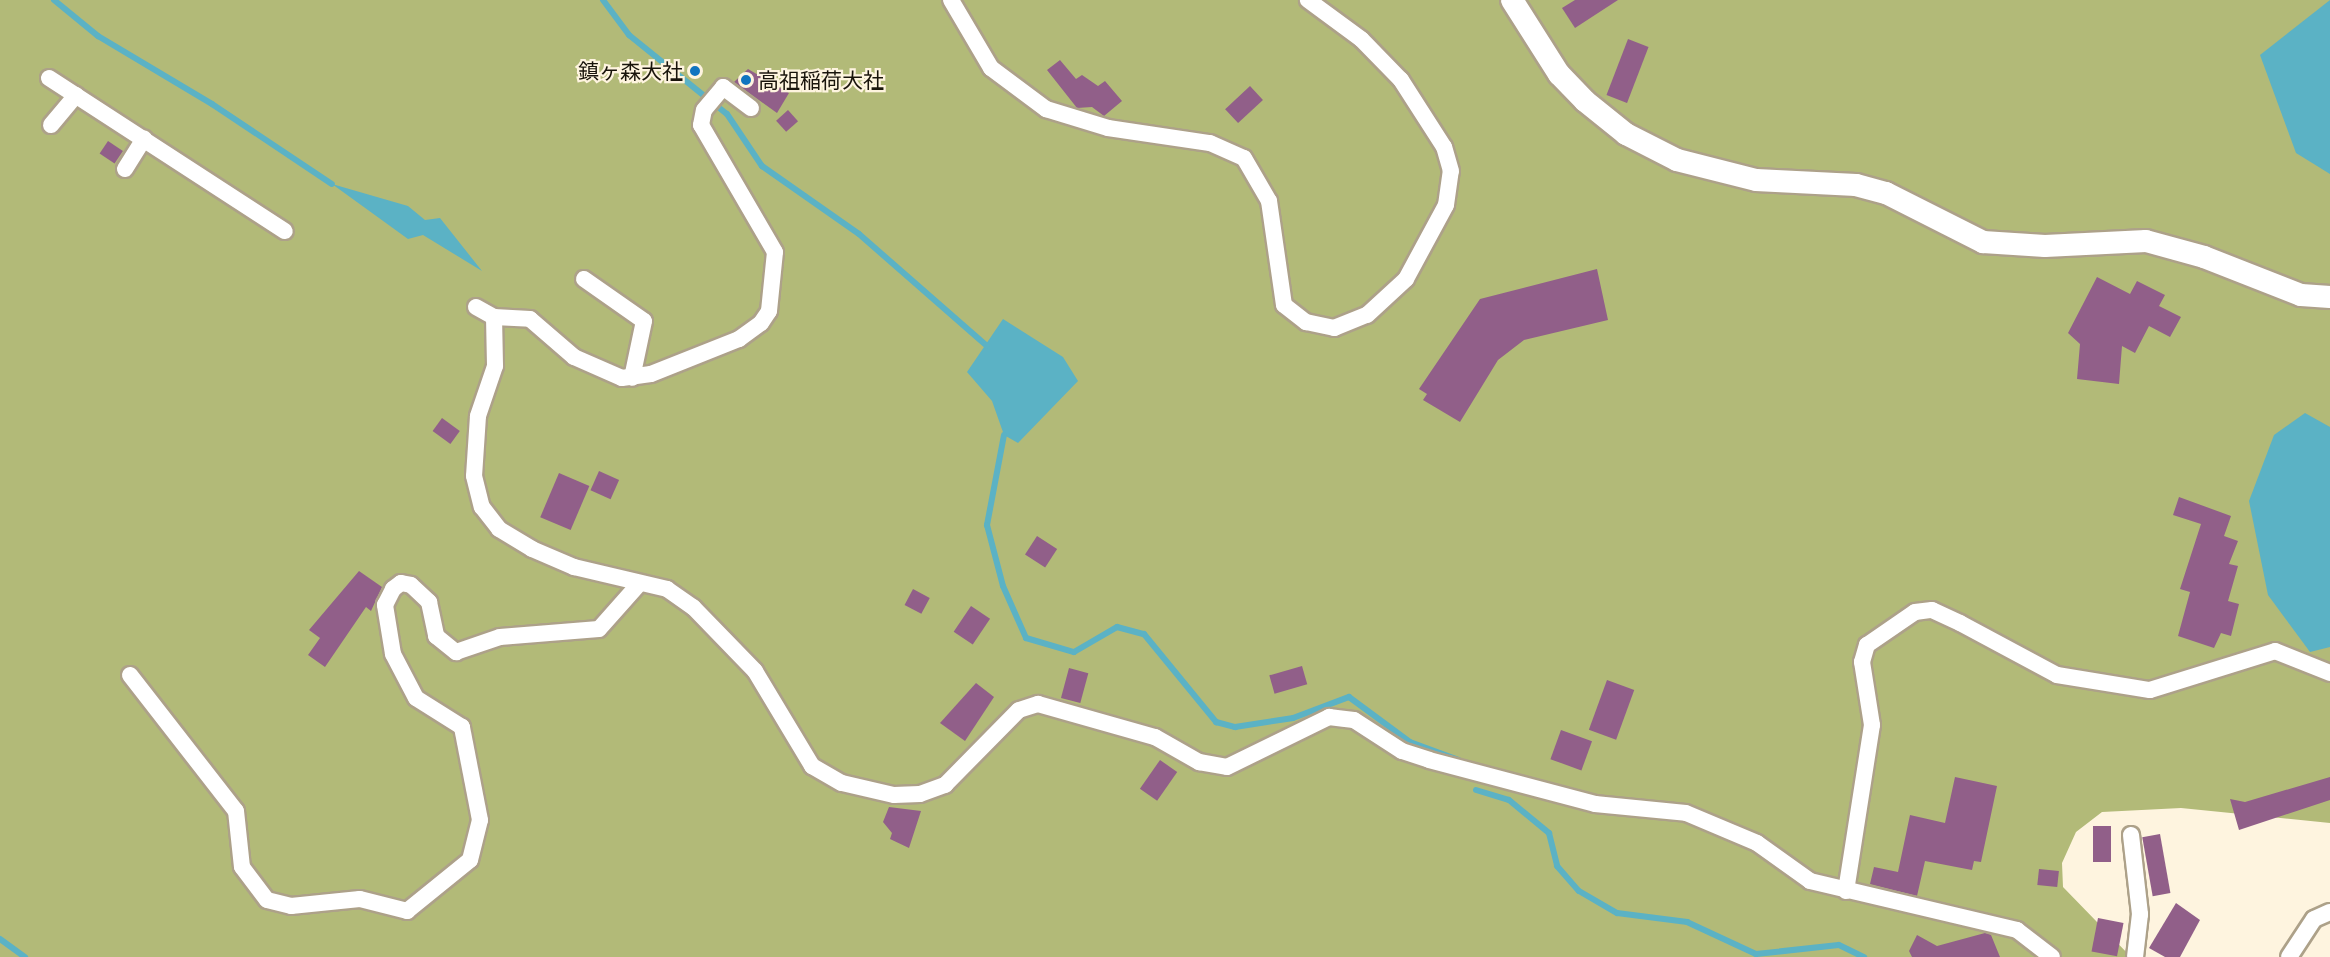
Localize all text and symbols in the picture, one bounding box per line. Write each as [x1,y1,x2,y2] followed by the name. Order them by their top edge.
[578,58,683,84] place label: 鎮ヶ森大社
[688,64,702,78] marker: 鎮ヶ森大社
[758,67,884,93] place label: 高祖稲荷大社
[739,73,753,87] marker: 高祖稲荷大社

